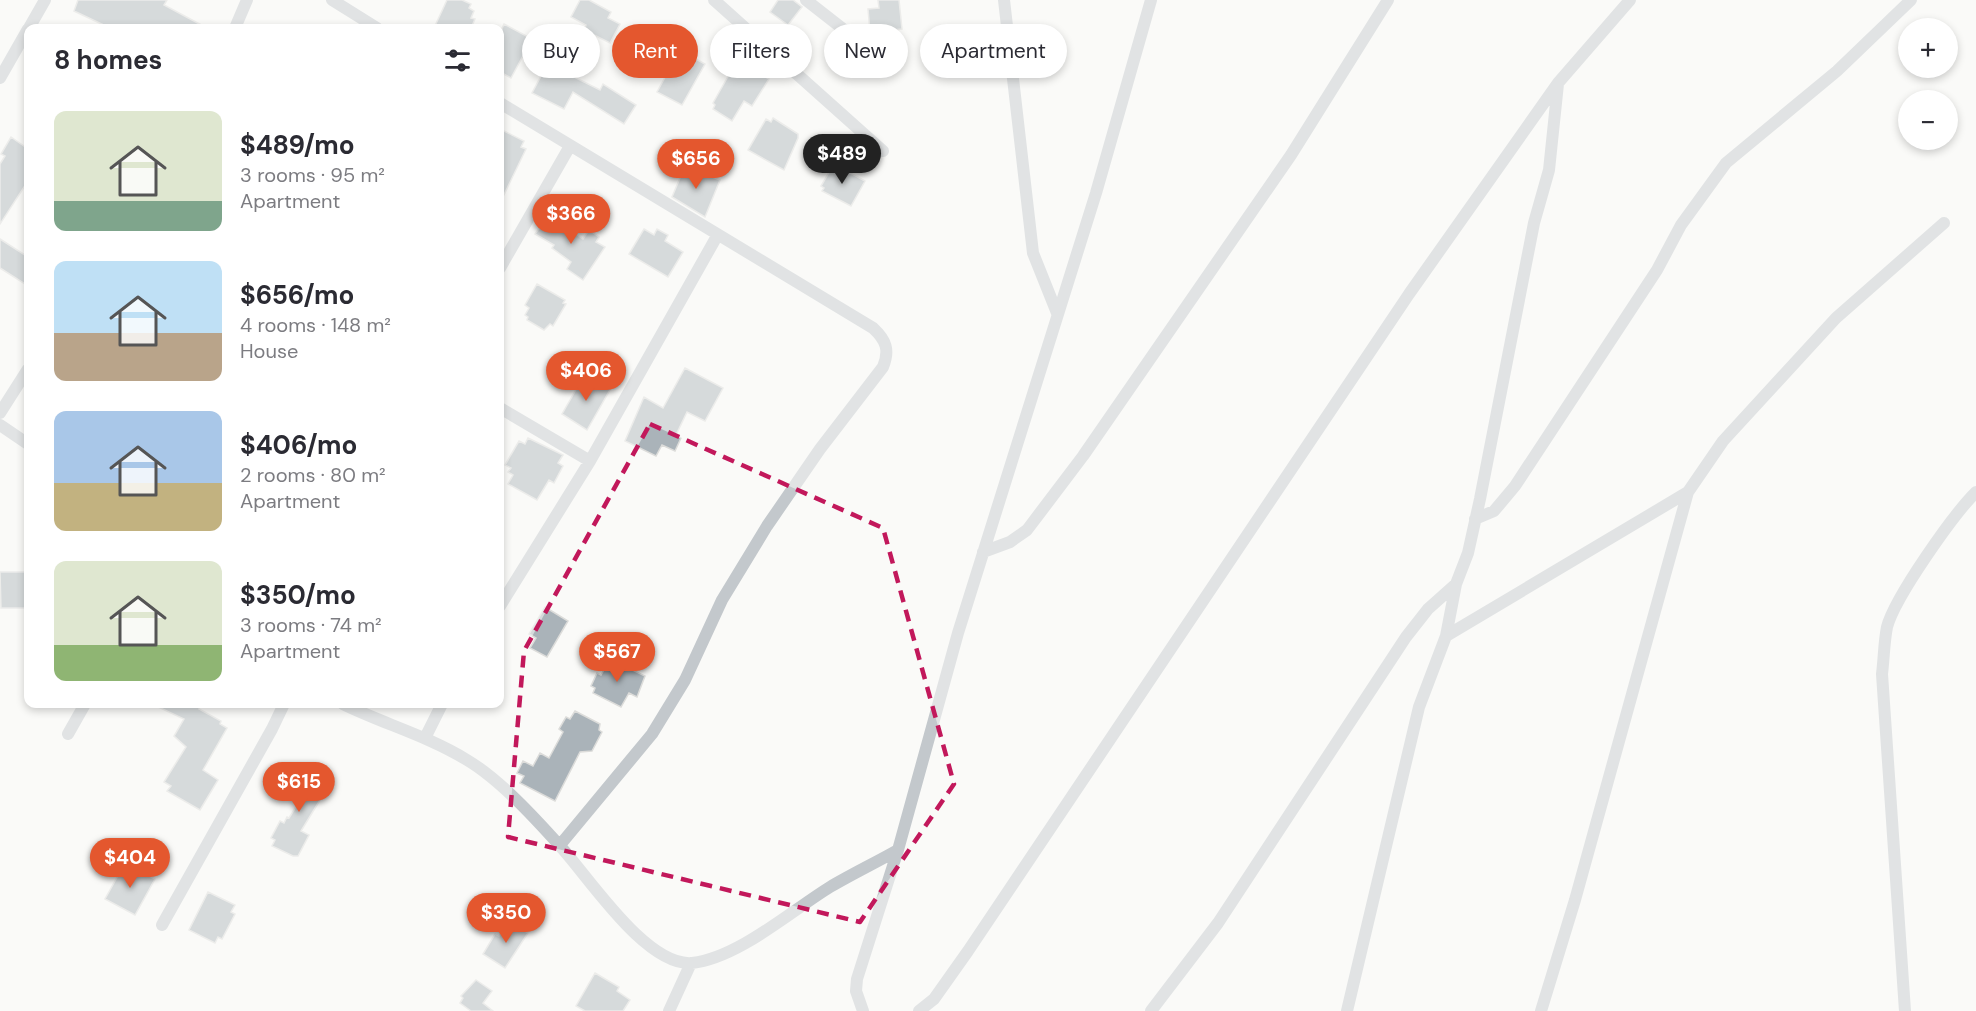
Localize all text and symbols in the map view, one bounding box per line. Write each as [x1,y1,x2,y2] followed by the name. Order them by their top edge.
[1898,18,1958,150] map controls
[1898,18,1958,78] button: +
[522,24,600,78] chip: Buy
[612,24,698,78] chip: Rent
[710,24,812,78] chip: Filters
[824,24,908,78] chip: New
[920,24,1067,78] chip: Apartment
[54,43,162,77] text: 8 homes
[441,44,474,77] icon: filters
[1898,90,1958,150] button: −
[240,128,355,162] text: $489/mo
[806,134,878,185] pin: $489
[102,135,174,207] icon: home
[660,139,732,190] pin: $656
[817,140,867,166] text: $489
[671,145,721,171] text: $656
[240,162,385,188] text: 3 rooms · 95 m²
[240,188,340,214] text: Apartment
[535,194,607,245] pin: $366
[546,200,596,226] text: $366
[240,278,354,312] text: $656/mo
[102,285,174,357] icon: home
[240,312,391,338] text: 4 rooms · 148 m²
[240,338,298,364] text: House
[550,351,622,402] pin: $406
[560,357,612,383] text: $406
[240,428,357,462] text: $406/mo
[102,435,174,507] icon: home
[240,462,386,488] text: 2 rooms · 80 m²
[240,488,340,514] text: Apartment
[240,578,356,612] text: $350/mo
[102,585,174,657] icon: home
[240,612,382,638] text: 3 rooms · 74 m²
[581,632,653,683] pin: $567
[240,638,340,664] text: Apartment
[593,638,641,664] text: $567
[263,762,335,813] pin: $615
[277,768,321,794] text: $615
[94,838,166,889] pin: $404
[104,844,156,870] text: $404
[470,893,542,944] pin: $350
[481,899,531,925] text: $350

